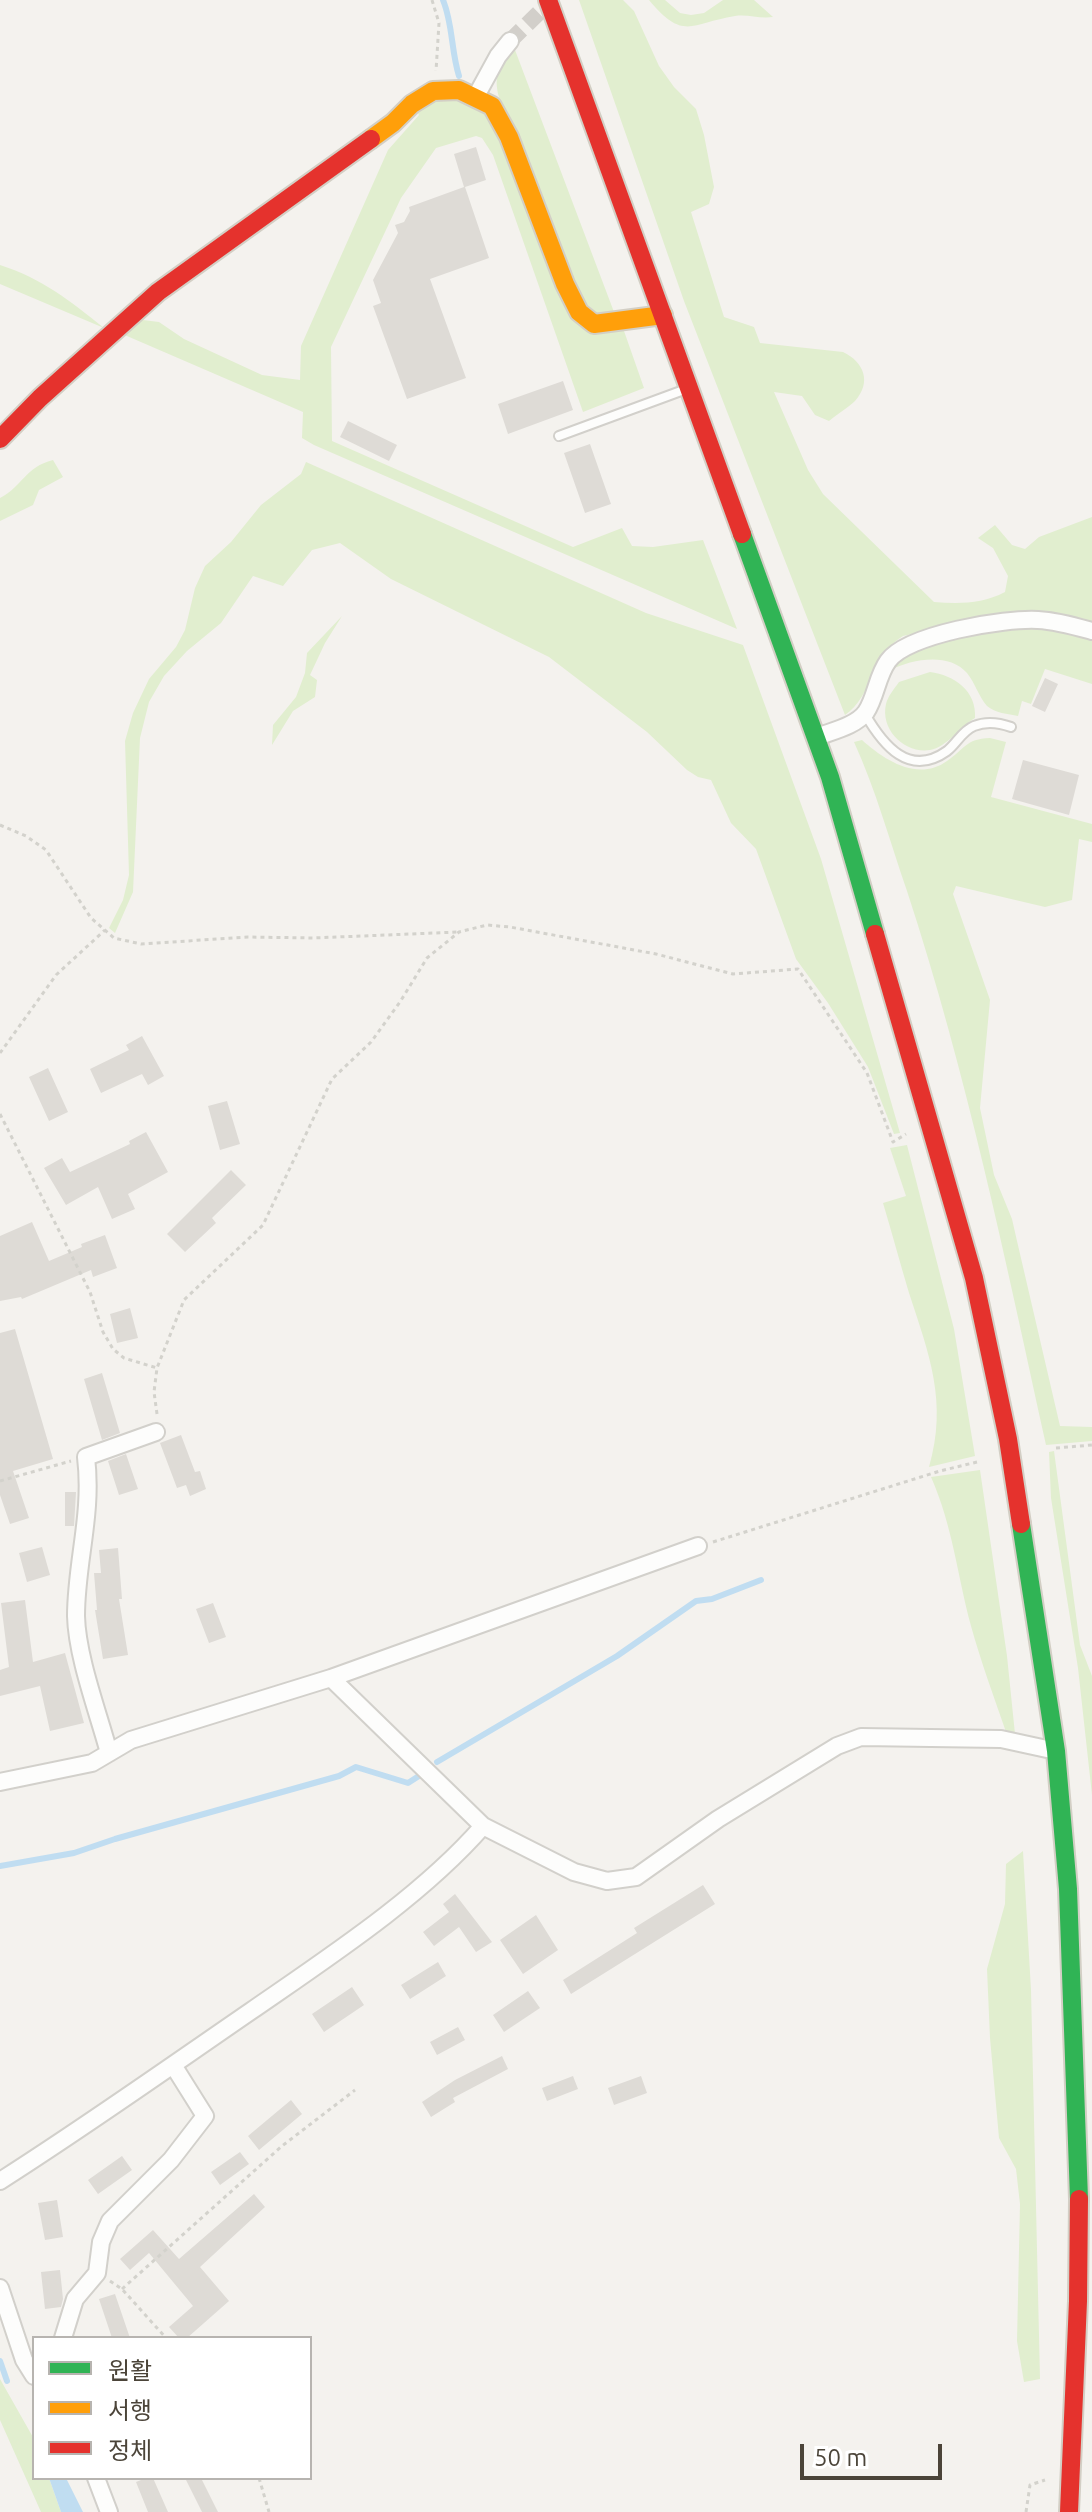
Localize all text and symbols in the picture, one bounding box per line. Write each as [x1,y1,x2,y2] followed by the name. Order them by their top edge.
[32,2336,312,2480] legend
[108,2357,152,2384] text: 원활
[108,2397,152,2424] text: 서행
[804,2428,946,2478] scale bar
[108,2437,152,2464] text: 정체
[814,2444,867,2471] text: 50 m

